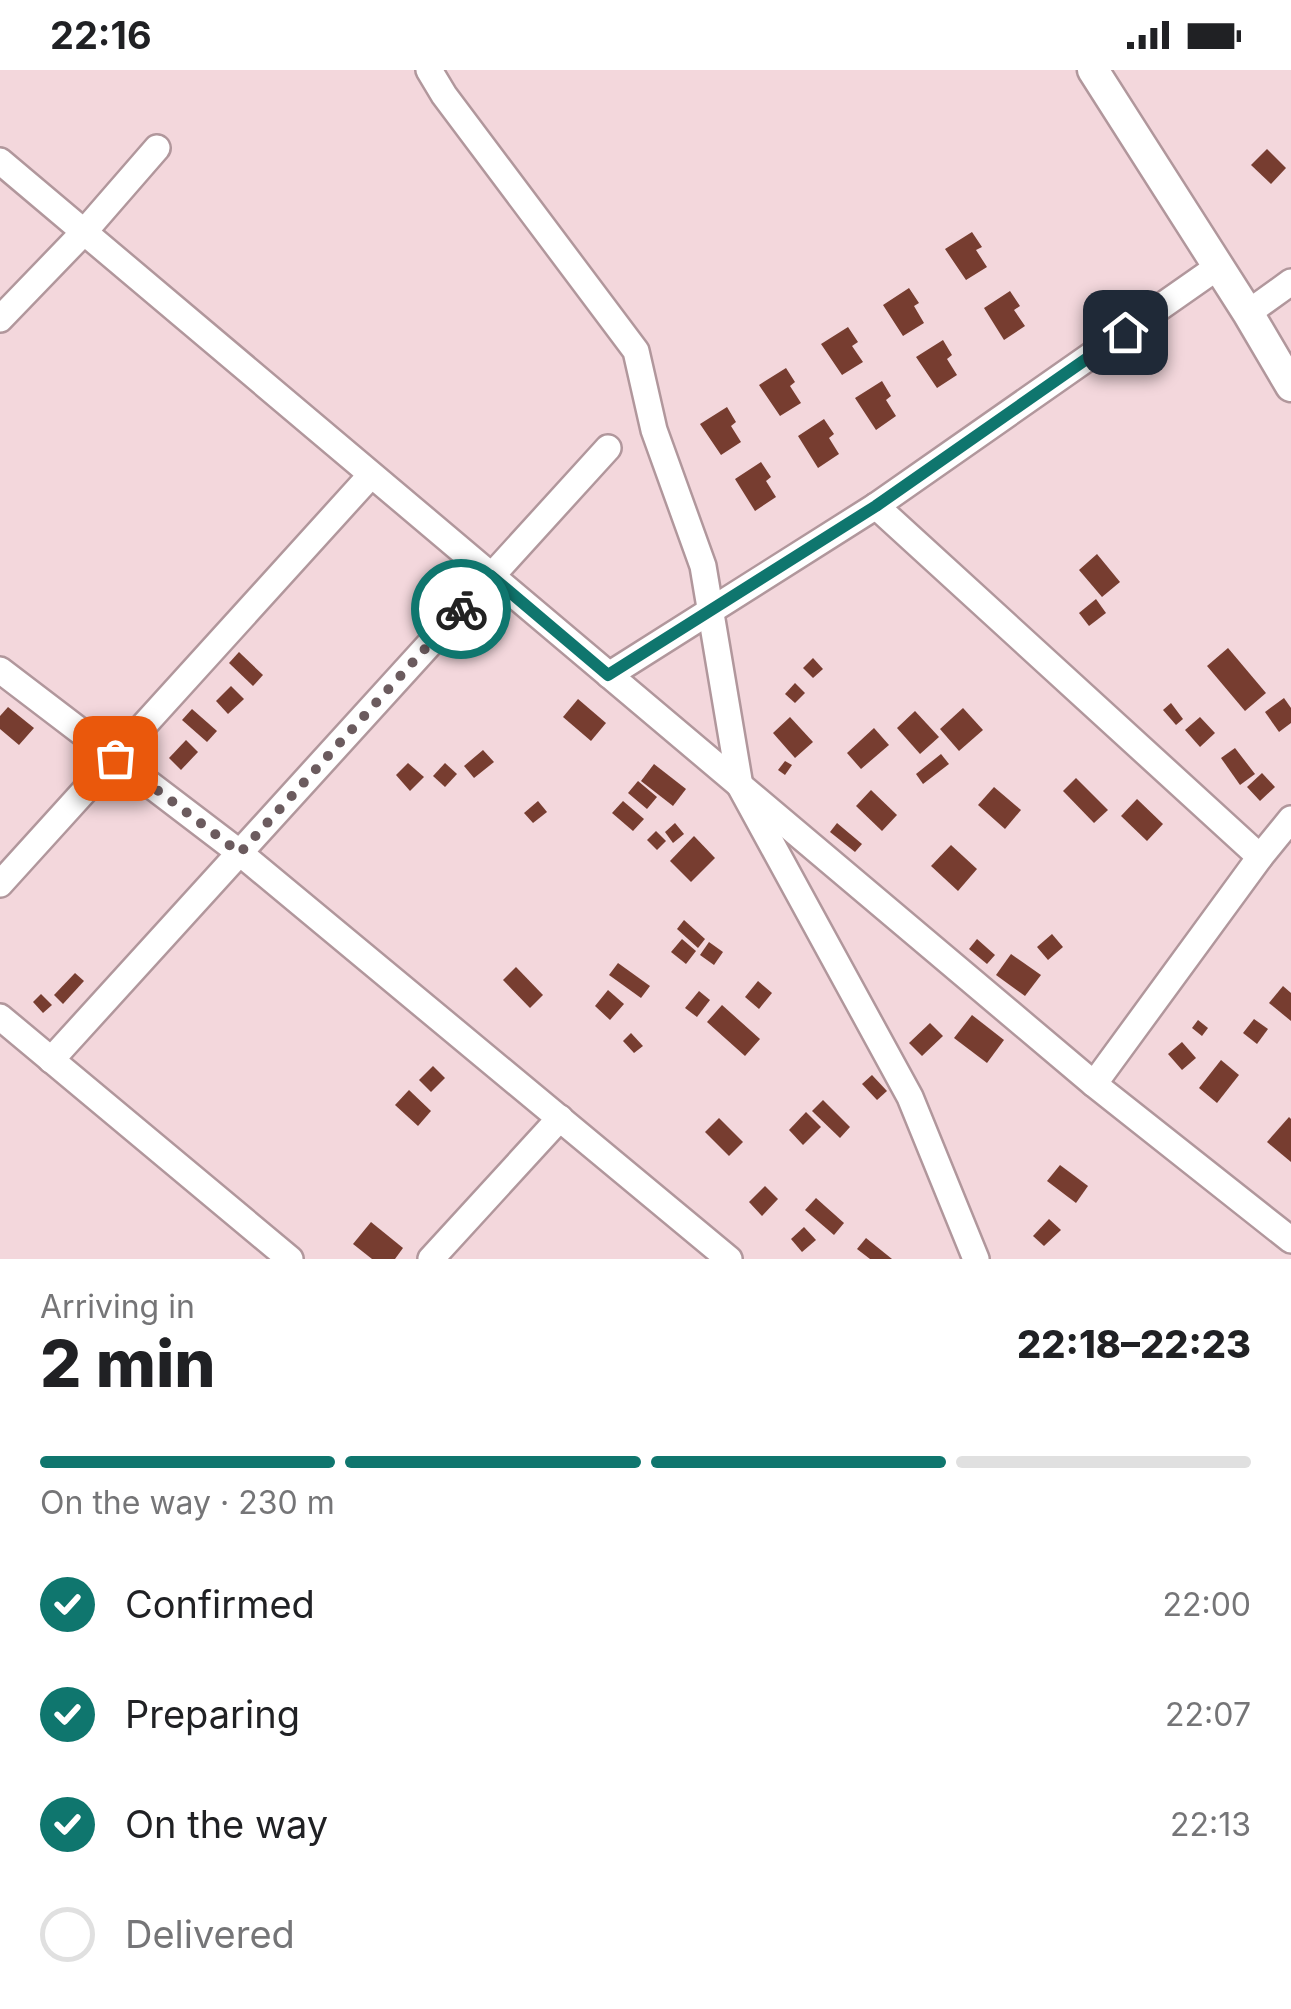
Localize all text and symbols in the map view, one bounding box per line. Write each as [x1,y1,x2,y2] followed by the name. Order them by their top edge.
[50,12,152,58] text: 22:16
[1083,290,1168,375] pin
[1098,305,1153,360] icon: home
[411,559,511,659] courier
[434,582,489,637] icon: bike
[73,716,158,801] pin
[88,731,143,786] icon: bag
[40,1287,195,1326] text: Arriving in
[1017,1321,1251,1367] text: 22:18–22:23
[40,1324,216,1403] text: 2 min
[40,1483,335,1522] text: On the way · 230 m
[40,1577,95,1632] icon: check
[125,1581,315,1627] text: Confirmed
[1162,1585,1251,1624] text: 22:00
[40,1687,95,1742] icon: check
[125,1691,300,1737] text: Preparing
[1165,1695,1251,1734] text: 22:07
[40,1797,95,1852] icon: check
[125,1801,328,1847] text: On the way
[1170,1805,1251,1844] text: 22:13
[125,1911,295,1957] text: Delivered

